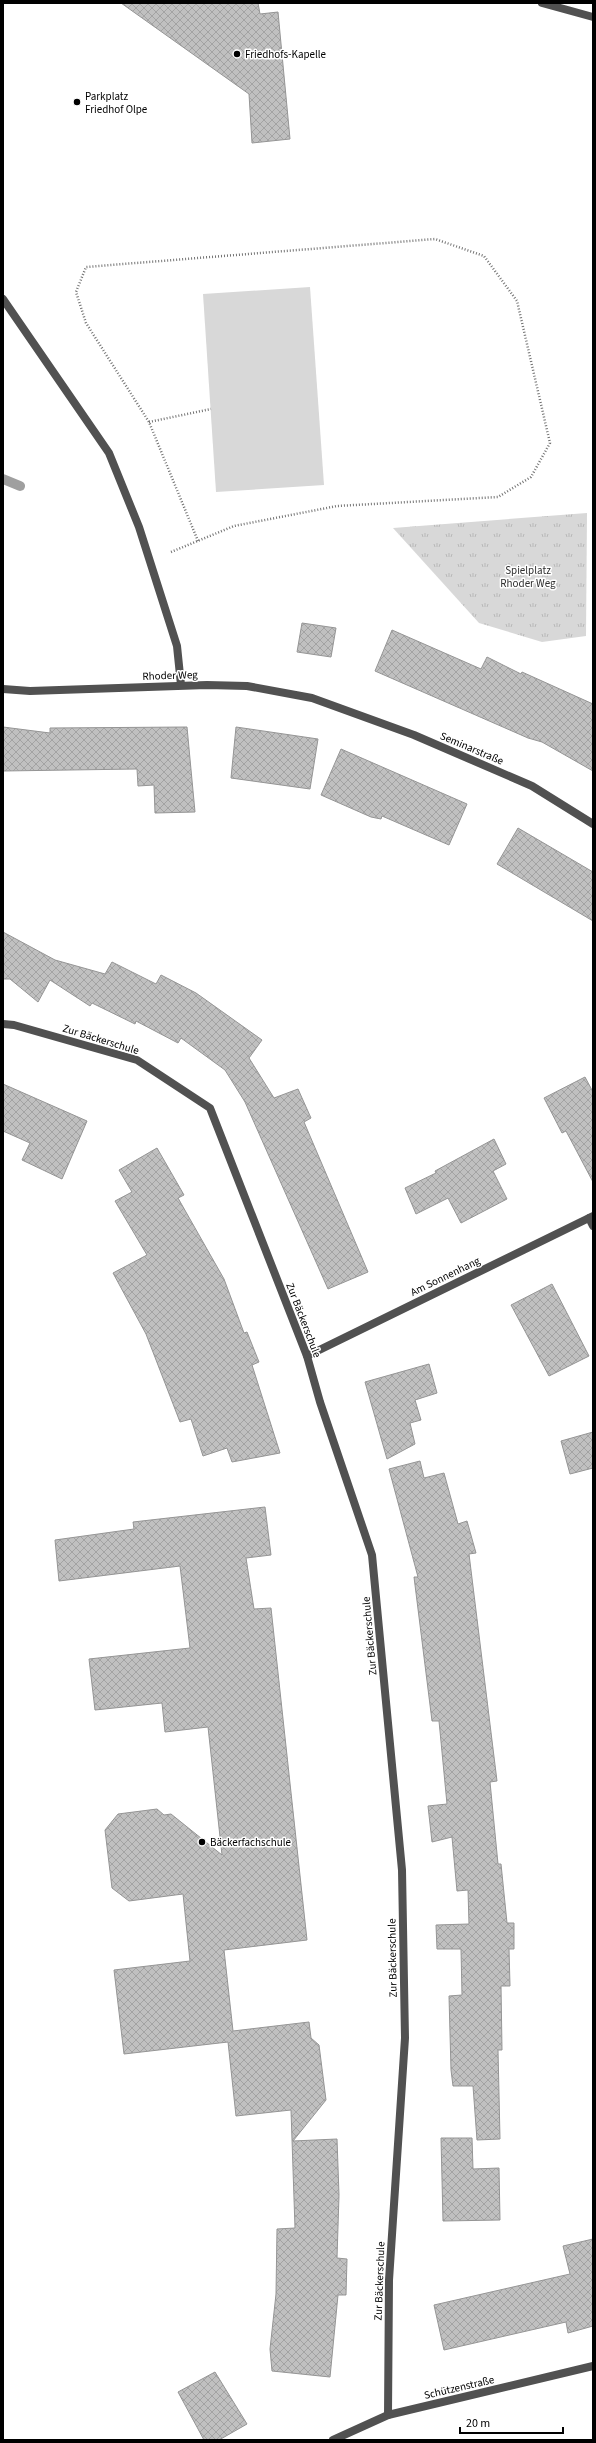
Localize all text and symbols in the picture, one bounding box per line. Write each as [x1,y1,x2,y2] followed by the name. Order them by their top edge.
[245,47,327,62] place label: Friedhofs-Kapelle
[232,49,242,59] marker: Friedhofs-Kapelle
[85,89,148,117] place label: Parkplatz Friedhof Olpe
[72,97,82,107] marker: Parkplatz Friedhof Olpe
[500,563,556,591] park label: Spielplatz Rhoder Weg
[142,667,198,684] street label: Rhoder Weg
[438,728,506,769] street label: Seminarstraße
[61,1021,141,1058] street label: Zur Bäckerschule
[408,1253,483,1300] street label: Am Sonnenhang
[282,1281,325,1360] street label: Zur Bäckerschule
[359,1595,380,1676] street label: Zur Bäckerschule
[210,1835,291,1850] place label: Bäckerfachschule
[197,1837,207,1847] marker: Bäckerfachschule
[384,1918,401,1998] street label: Zur Bäckerschule
[371,2241,388,2321] street label: Zur Bäckerschule
[423,2372,496,2403] street label: Schützenstraße
[460,2409,563,2435] scale bar
[466,2415,490,2432] text: 20 m

